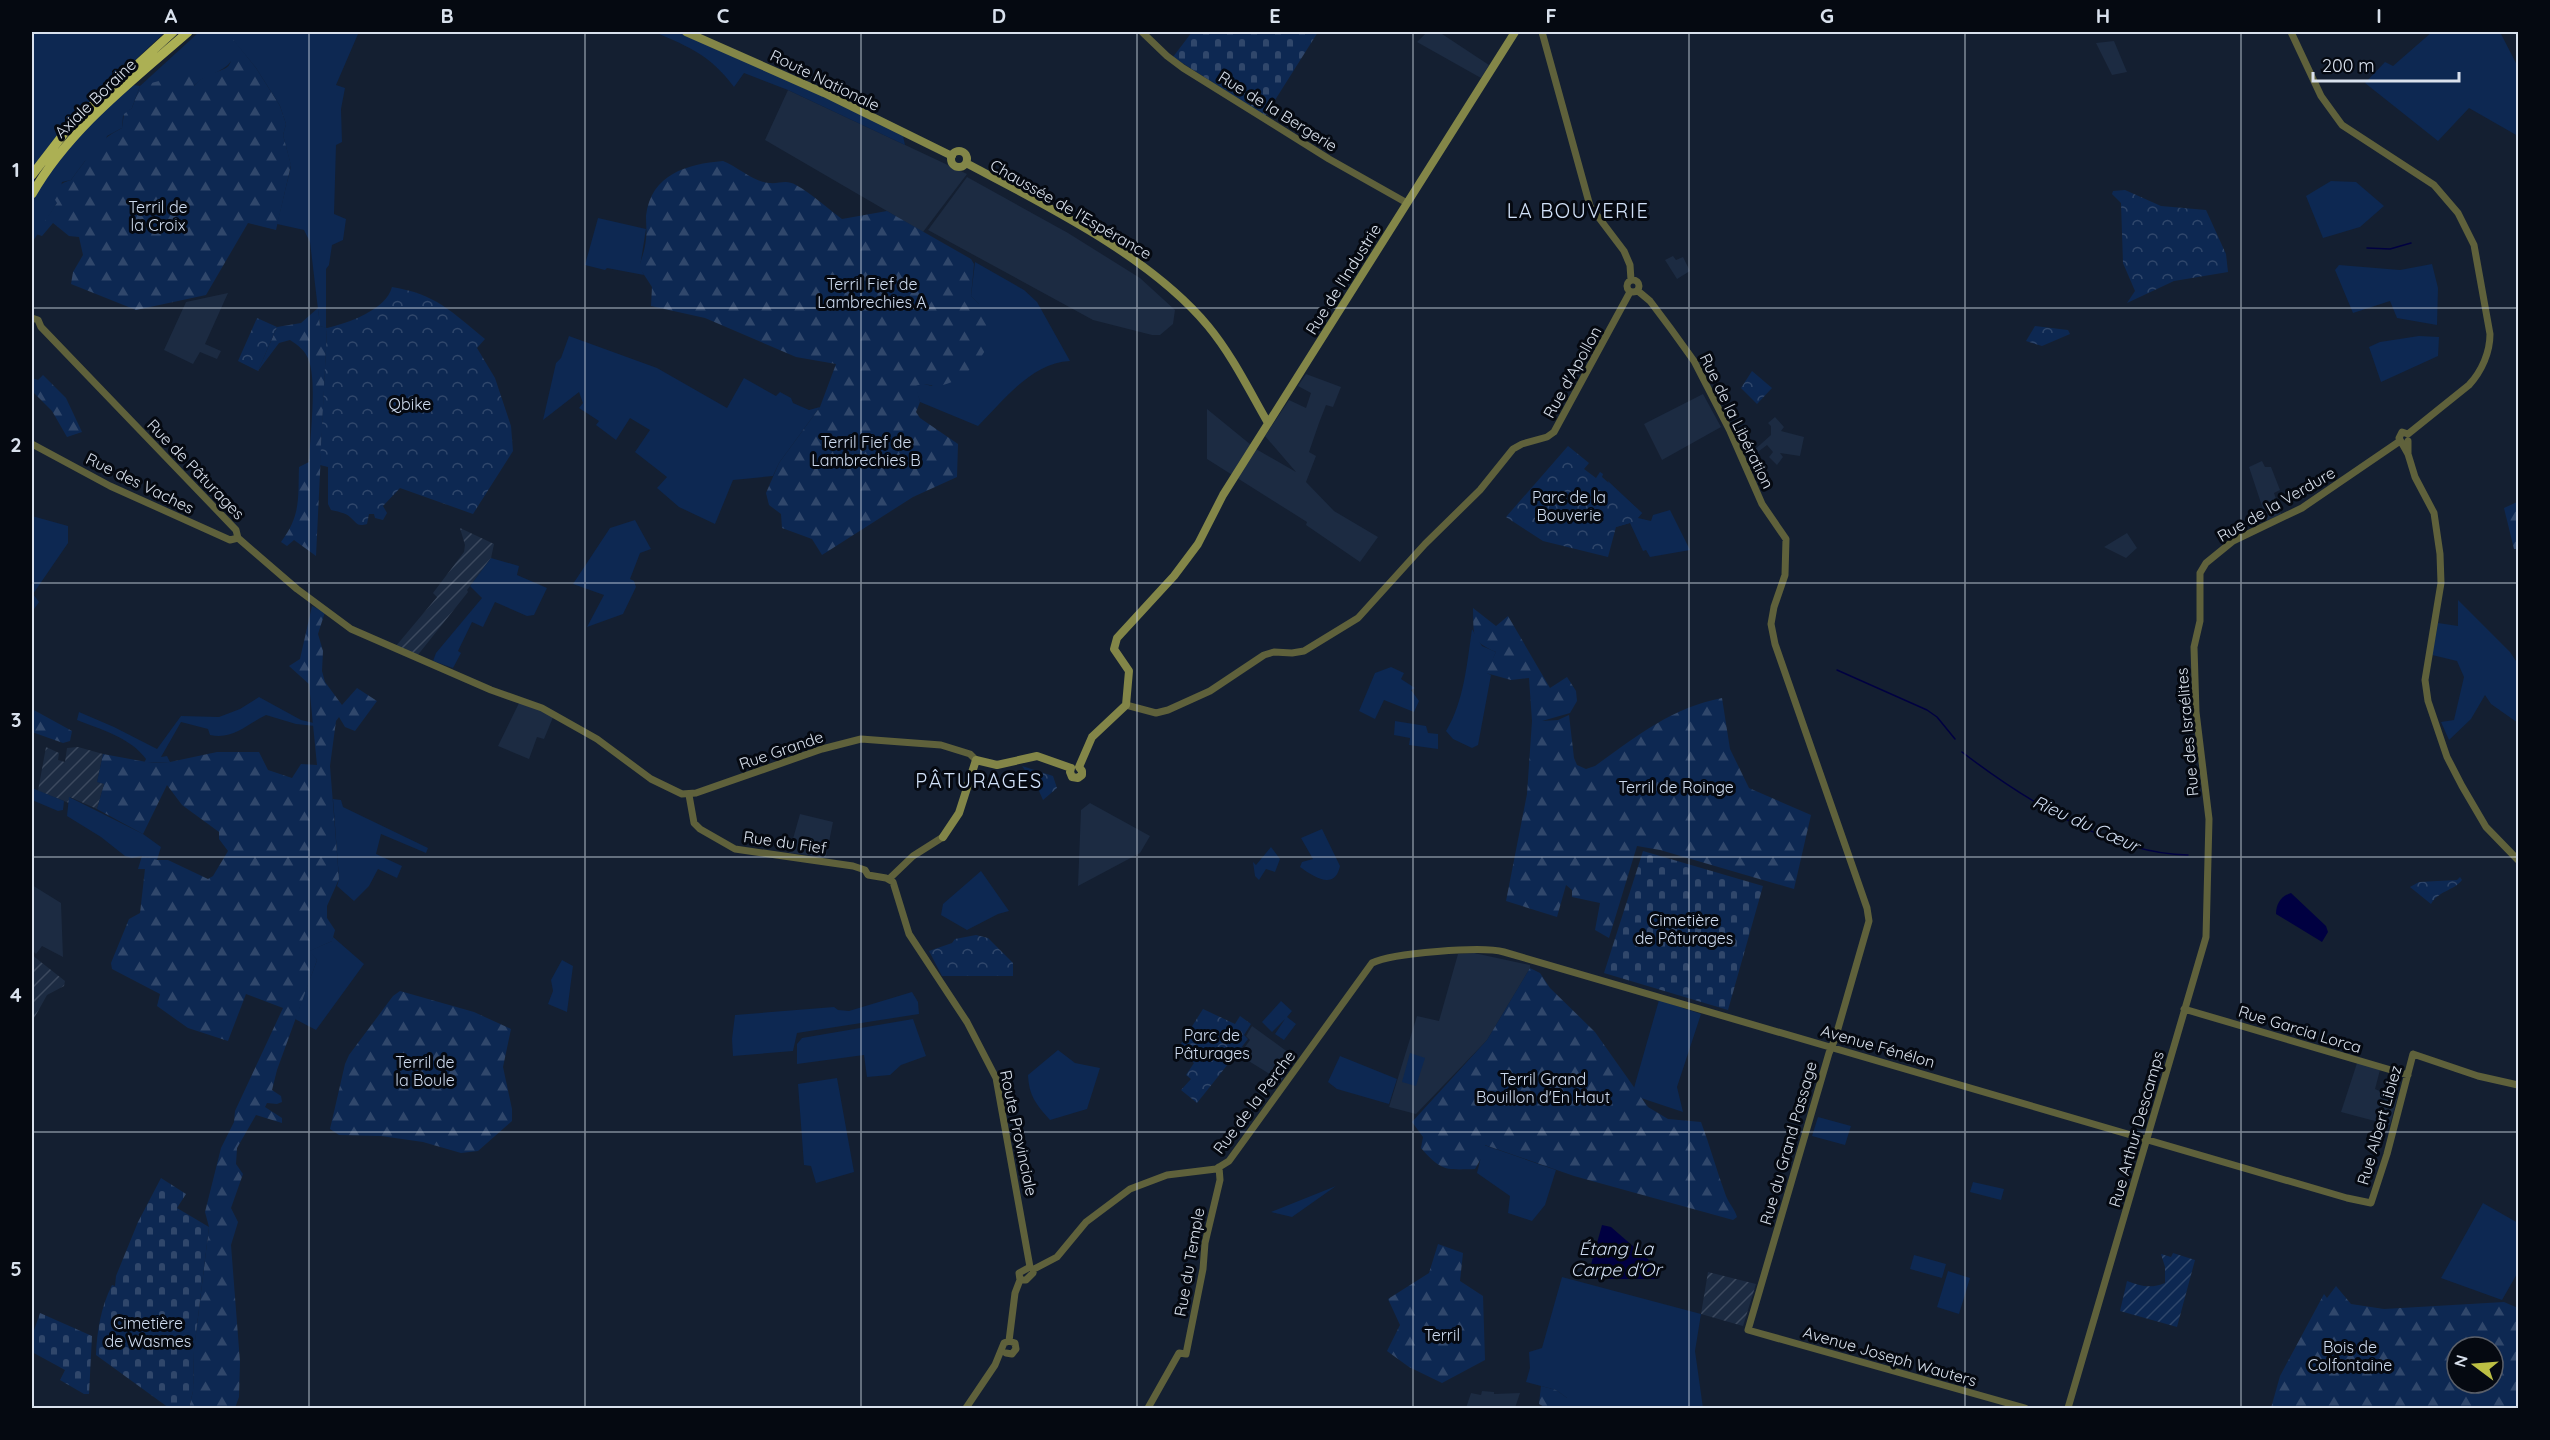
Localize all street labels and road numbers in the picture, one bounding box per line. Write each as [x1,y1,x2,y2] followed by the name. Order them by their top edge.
[767,45,883,115] street label: Route Nationale
[50,54,140,142] street label: Axiale Boraine
[1215,66,1341,156] street label: Rue de la Bergerie
[987,155,1155,263] street label: Chaussée de l'Espérance
[1301,220,1385,338] street label: Rue de l'Industrie
[1539,323,1605,421] street label: Rue d'Apollon
[1696,350,1778,492] street label: Rue de la Libération
[143,415,249,523] street label: Rue de Pâturages
[83,448,197,518] street label: Rue des Vaches
[2213,462,2339,546] street label: Rue de la Verdure
[2171,667,2203,797] street label: Rue des Israélites
[736,726,826,774] street label: Rue Grande
[742,826,828,858] street label: Rue du Fief
[2236,1001,2364,1057] street label: Rue Garcia Lorca
[1819,1020,1937,1072] street label: Avenue Fénélon
[1209,1046,1299,1158] street label: Rue de la Perche
[2104,1049,2168,1209] street label: Rue Arthur Descamps
[1755,1059,1821,1227] street label: Rue du Grand Passage
[2352,1063,2406,1187] street label: Rue Albert Libiez
[996,1068,1042,1198] street label: Route Provinciale
[1170,1206,1208,1318] street label: Rue du Temple
[1801,1322,1979,1390] street label: Avenue Joseph Wauters

